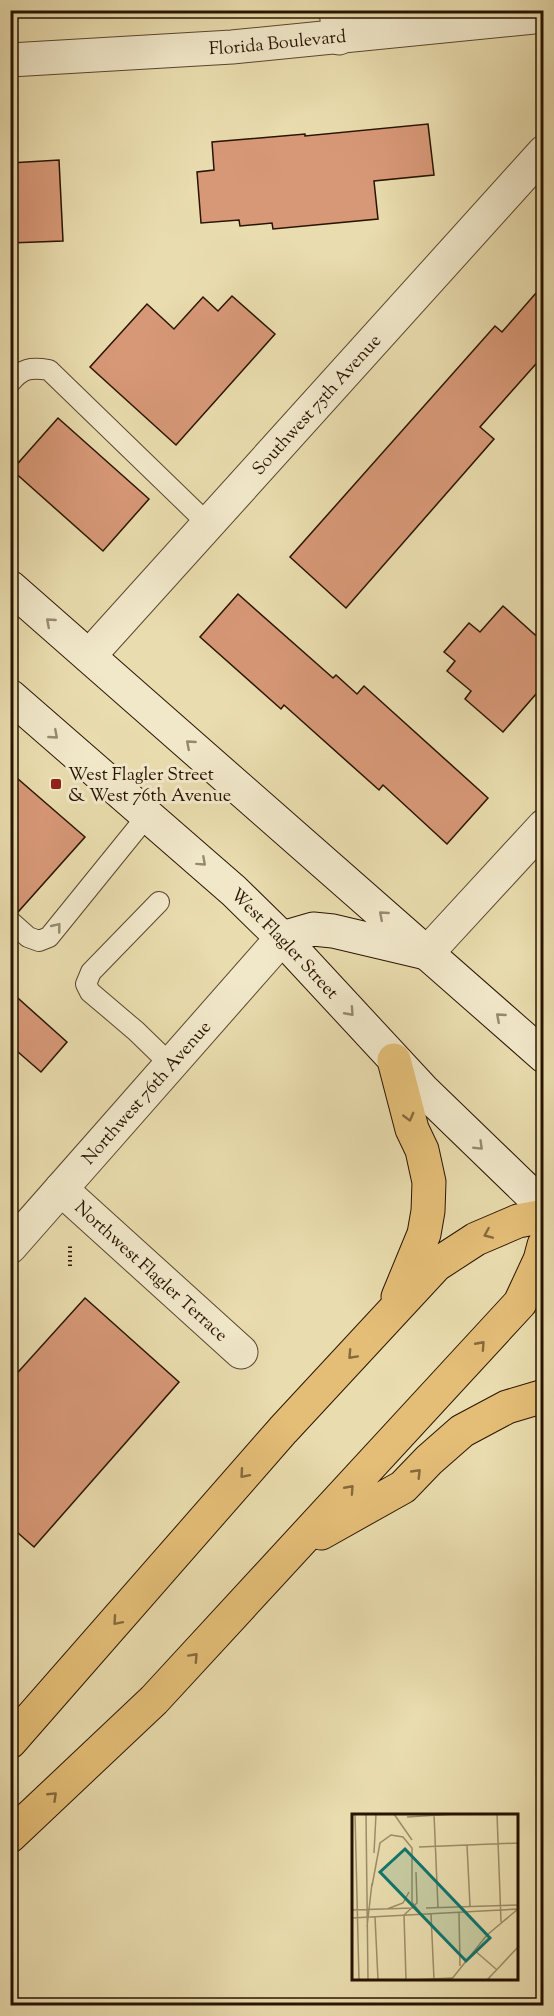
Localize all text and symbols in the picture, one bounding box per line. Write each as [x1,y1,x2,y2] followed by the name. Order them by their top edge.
[208,25,347,63] street label: Florida Boulevard
[247,329,388,482] street label: Southwest 75th Avenue
[46,618,57,629] one-way arrow
[47,728,58,739] one-way arrow
[186,741,197,752] one-way arrow
[68,763,231,810] place label: West Flagler Street & West 76th Avenue
[49,777,63,791] marker: West Flagler Street & West 76th Avenue
[195,855,206,866] one-way arrow
[224,883,344,1006] street label: West Flagler Street
[380,911,390,922] one-way arrow
[49,923,60,934] one-way arrow
[343,1005,354,1015] one-way arrow
[496,1013,507,1024] one-way arrow
[77,1016,218,1171] street label: Northwest 76th Avenue
[401,1111,414,1121] one-way arrow
[473,1139,483,1150] one-way arrow
[68,1196,233,1349] street label: Northwest Flagler Terrace
[483,1227,494,1239] one-way arrow
[474,1341,485,1352] one-way arrow
[348,1349,359,1359] one-way arrow
[241,1467,252,1478] one-way arrow
[409,1469,420,1480] one-way arrow
[343,1485,354,1495] one-way arrow
[113,1614,124,1625] one-way arrow
[186,1654,197,1665] one-way arrow
[46,1792,56,1803] one-way arrow
[352,1814,518,1980] inset map

